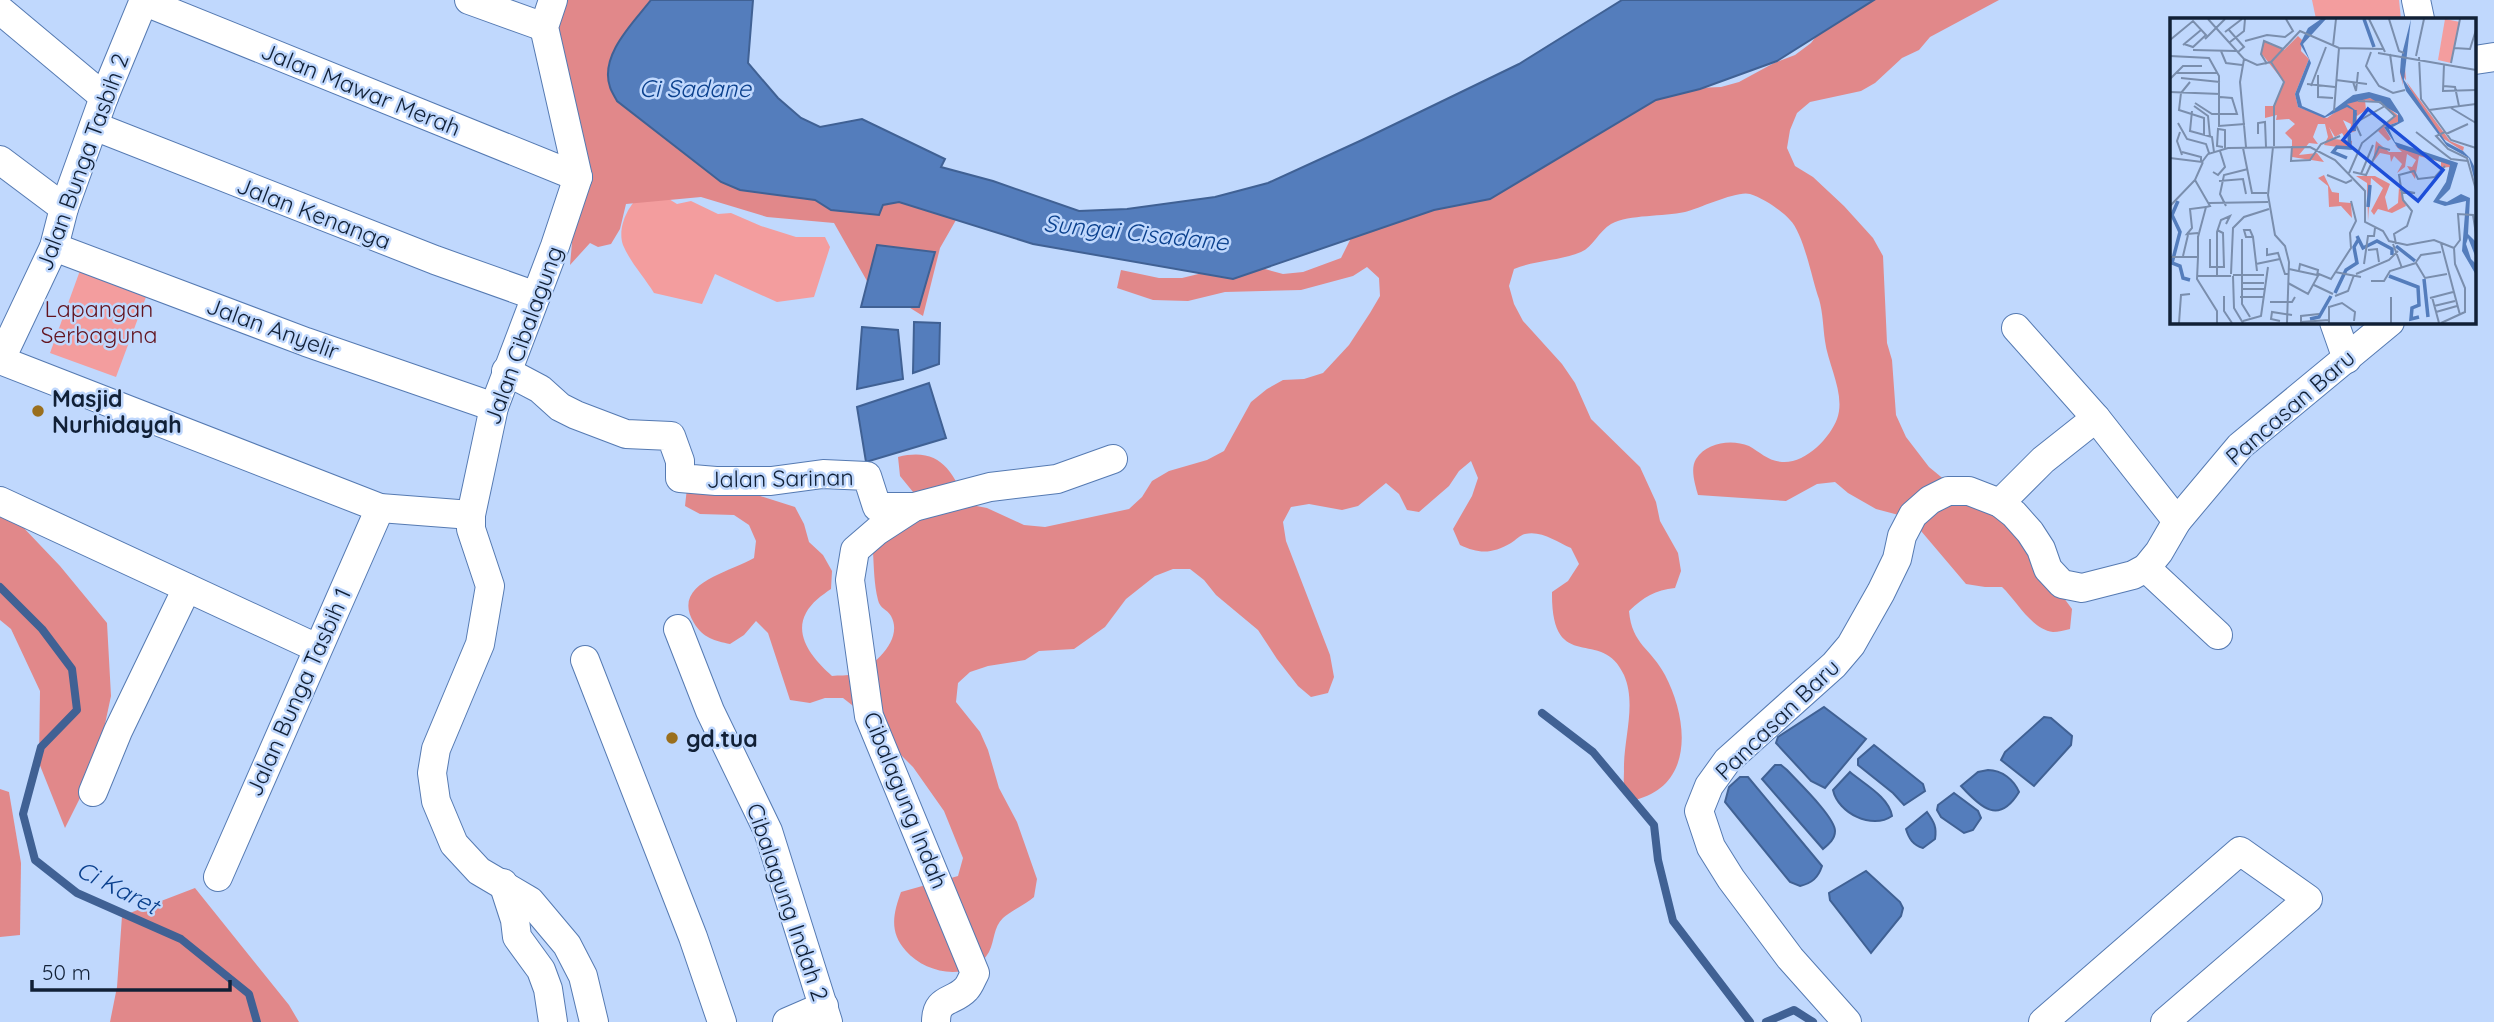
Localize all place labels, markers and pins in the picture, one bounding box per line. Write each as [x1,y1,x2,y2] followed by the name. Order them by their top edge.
[52,384,182,439] place label: Masjid Nurhidayah
[30,403,46,419] marker: Masjid Nurhidayah
[686,724,758,753] place label: gd.tua
[664,730,680,746] marker: gd.tua

